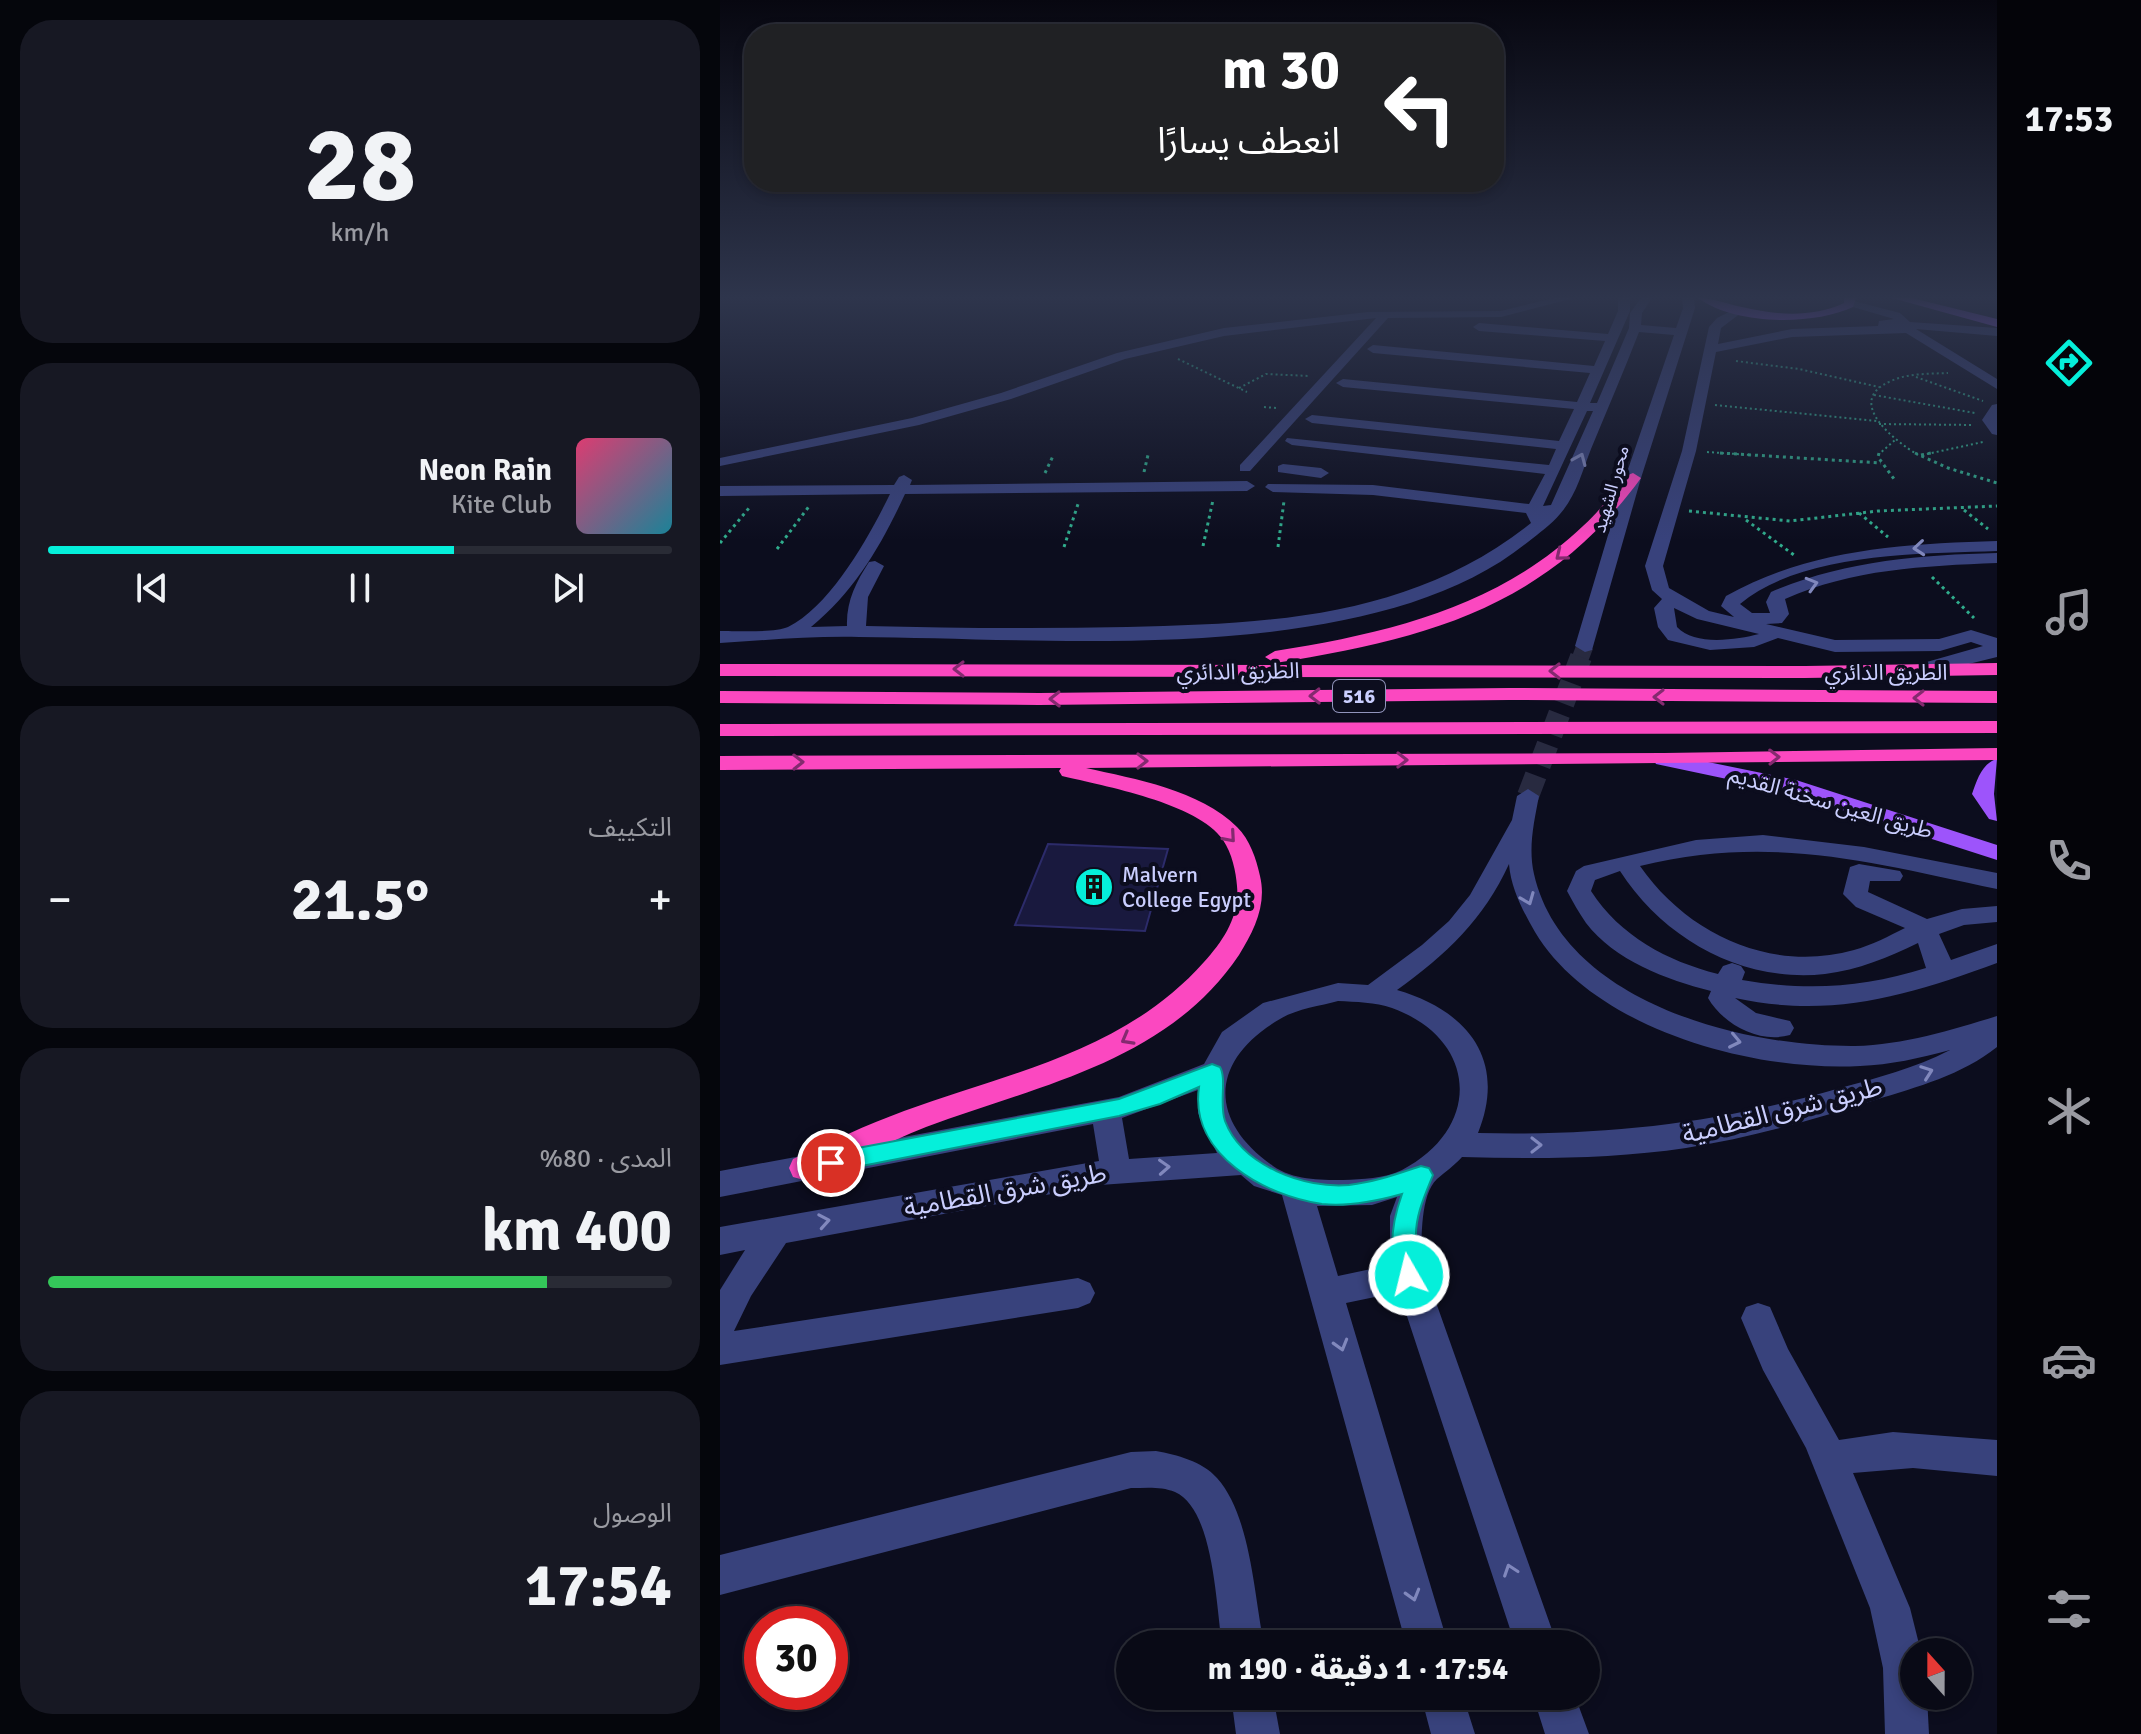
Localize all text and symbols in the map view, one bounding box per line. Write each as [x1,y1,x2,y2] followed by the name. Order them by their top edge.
[1222,35,1340,104] text: 30 m
[1368,56,1472,160] icon: left
[2025,97,2113,142] text: 17:53
[304,101,416,229] text: 28
[1157,119,1340,164] text: انعطف يسارًا
[331,217,389,249] text: km/h
[2041,335,2097,391] icon: directions
[1588,443,1634,535] street label: محور الشهيد
[418,452,552,489] text: Neon Rain
[1570,453,1586,467] one-way arrow
[451,489,552,521] text: Kite Club
[1912,539,1925,556] one-way arrow
[1555,545,1570,560] one-way arrow
[130,566,174,610] icon: previous
[338,566,382,610] icon: pause
[546,566,590,610] icon: next
[1804,577,1818,593] one-way arrow
[2041,584,2097,640] icon: music
[1176,657,1300,689] street label: الطريق الدائري
[1824,659,1948,689] street label: الطريق الدائري
[952,660,965,678] one-way arrow
[1548,662,1561,680] one-way arrow
[1333,680,1385,712] road number: 516
[1308,687,1321,705] one-way arrow
[1652,688,1665,706] one-way arrow
[1912,689,1925,707] one-way arrow
[1048,690,1061,708] one-way arrow
[1768,749,1781,766] one-way arrow
[1396,751,1409,769] one-way arrow
[1136,752,1149,770] one-way arrow
[792,753,805,771] one-way arrow
[1725,760,1936,847] street label: طريق العين سخنة القديم
[588,812,672,844] text: التكييف
[1220,827,1235,842] one-way arrow
[2041,833,2097,889] icon: phone
[1122,861,1251,913] place label: Malvern College Egypt
[291,863,429,937] text: 21.5°
[1073,866,1115,908] building icon: Malvern College Egypt
[48,873,72,927] text: −
[648,873,672,927] text: +
[1519,891,1535,905] one-way arrow
[1121,1029,1136,1045] one-way arrow
[1727,1032,1741,1049] one-way arrow
[1920,1065,1934,1082] one-way arrow
[1679,1071,1886,1151] street label: طريق شرق القطامية
[2041,1083,2097,1139] icon: climate
[797,1129,865,1197] pin
[1530,1136,1543,1154] one-way arrow
[809,1141,853,1185] icon: arrive
[539,1143,672,1175] text: المدى · 80%
[901,1157,1109,1225] street label: طريق شرق القطامية
[1158,1158,1171,1175] one-way arrow
[482,1194,672,1268] text: 400 km
[817,1213,831,1230] one-way arrow
[1367,1233,1451,1317] position arrow
[2041,1332,2097,1388] icon: car
[1332,1337,1348,1351] one-way arrow
[593,1498,672,1530] text: الوصول
[525,1549,672,1623] text: 17:54
[1504,1564,1520,1578] one-way arrow
[2041,1581,2097,1637] icon: filters
[1404,1587,1420,1601] one-way arrow
[744,1606,848,1710] speed limit sign: 30
[1900,1638,1972,1710] north arrow
[1900,1638,1972,1710] map controls
[1208,1651,1508,1688] text: 17:54 · 1 دقيقة · 190 m

